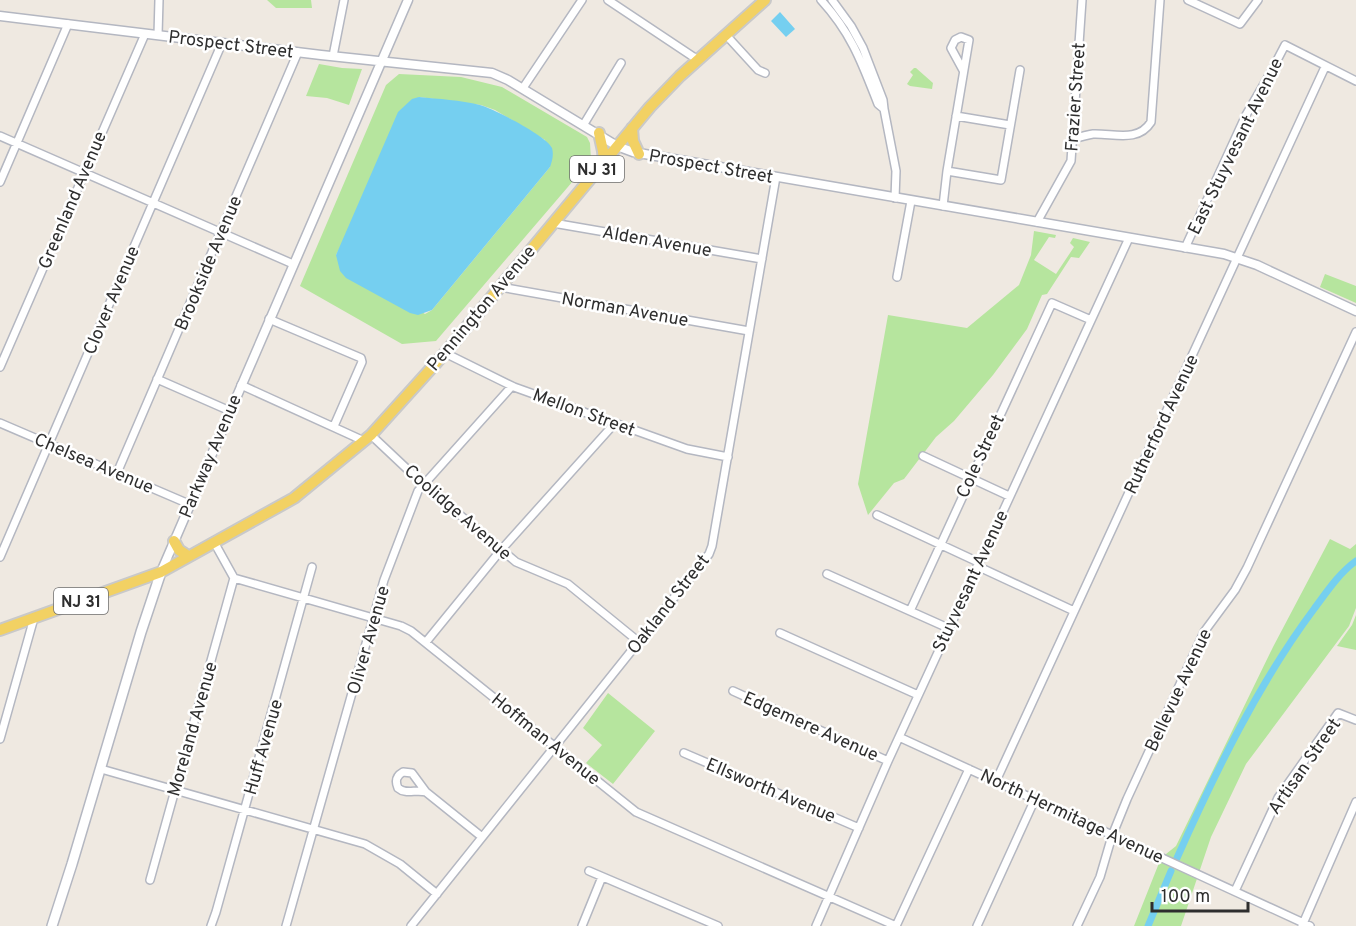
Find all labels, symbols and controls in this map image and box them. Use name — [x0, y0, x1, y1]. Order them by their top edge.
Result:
street label: Prospect Street — [167, 26, 295, 65]
street label: Frazier Street — [1061, 42, 1092, 152]
street label: East Stuyvesant Avenue — [1184, 55, 1289, 239]
street label: Greenland Avenue — [34, 128, 113, 273]
street label: Prospect Street — [647, 145, 775, 190]
road number: NJ 31 — [570, 156, 624, 182]
street label: Brookside Avenue — [171, 193, 248, 335]
street label: Alden Avenue — [600, 222, 713, 263]
street label: Pennington Avenue — [423, 241, 542, 377]
street label: Clover Avenue — [79, 243, 146, 358]
street label: Norman Avenue — [559, 288, 690, 333]
street label: Rutherford Avenue — [1120, 351, 1205, 498]
street label: Mellon Street — [529, 384, 638, 443]
street label: Parkway Avenue — [175, 391, 248, 522]
street label: Cole Street — [952, 411, 1011, 502]
street label: Chelsea Avenue — [30, 429, 157, 500]
street label: Coolidge Avenue — [399, 460, 515, 566]
street label: Stuyvesant Avenue — [928, 507, 1014, 656]
street label: Oakland Street — [623, 550, 715, 660]
street label: Oliver Avenue — [343, 583, 396, 697]
road number: NJ 31 — [54, 588, 108, 614]
street label: Bellevue Avenue — [1141, 625, 1218, 756]
street label: Moreland Avenue — [163, 659, 224, 800]
street label: Edgemere Avenue — [739, 687, 882, 767]
street label: Hoffman Avenue — [486, 689, 604, 791]
street label: Huff Avenue — [240, 697, 289, 798]
street label: Artisan Street — [1264, 714, 1347, 819]
street label: Ellsworth Avenue — [702, 754, 839, 829]
street label: North Hermitage Avenue — [976, 765, 1167, 870]
scale bar — [1152, 875, 1248, 913]
text: 100 m — [1161, 886, 1210, 909]

